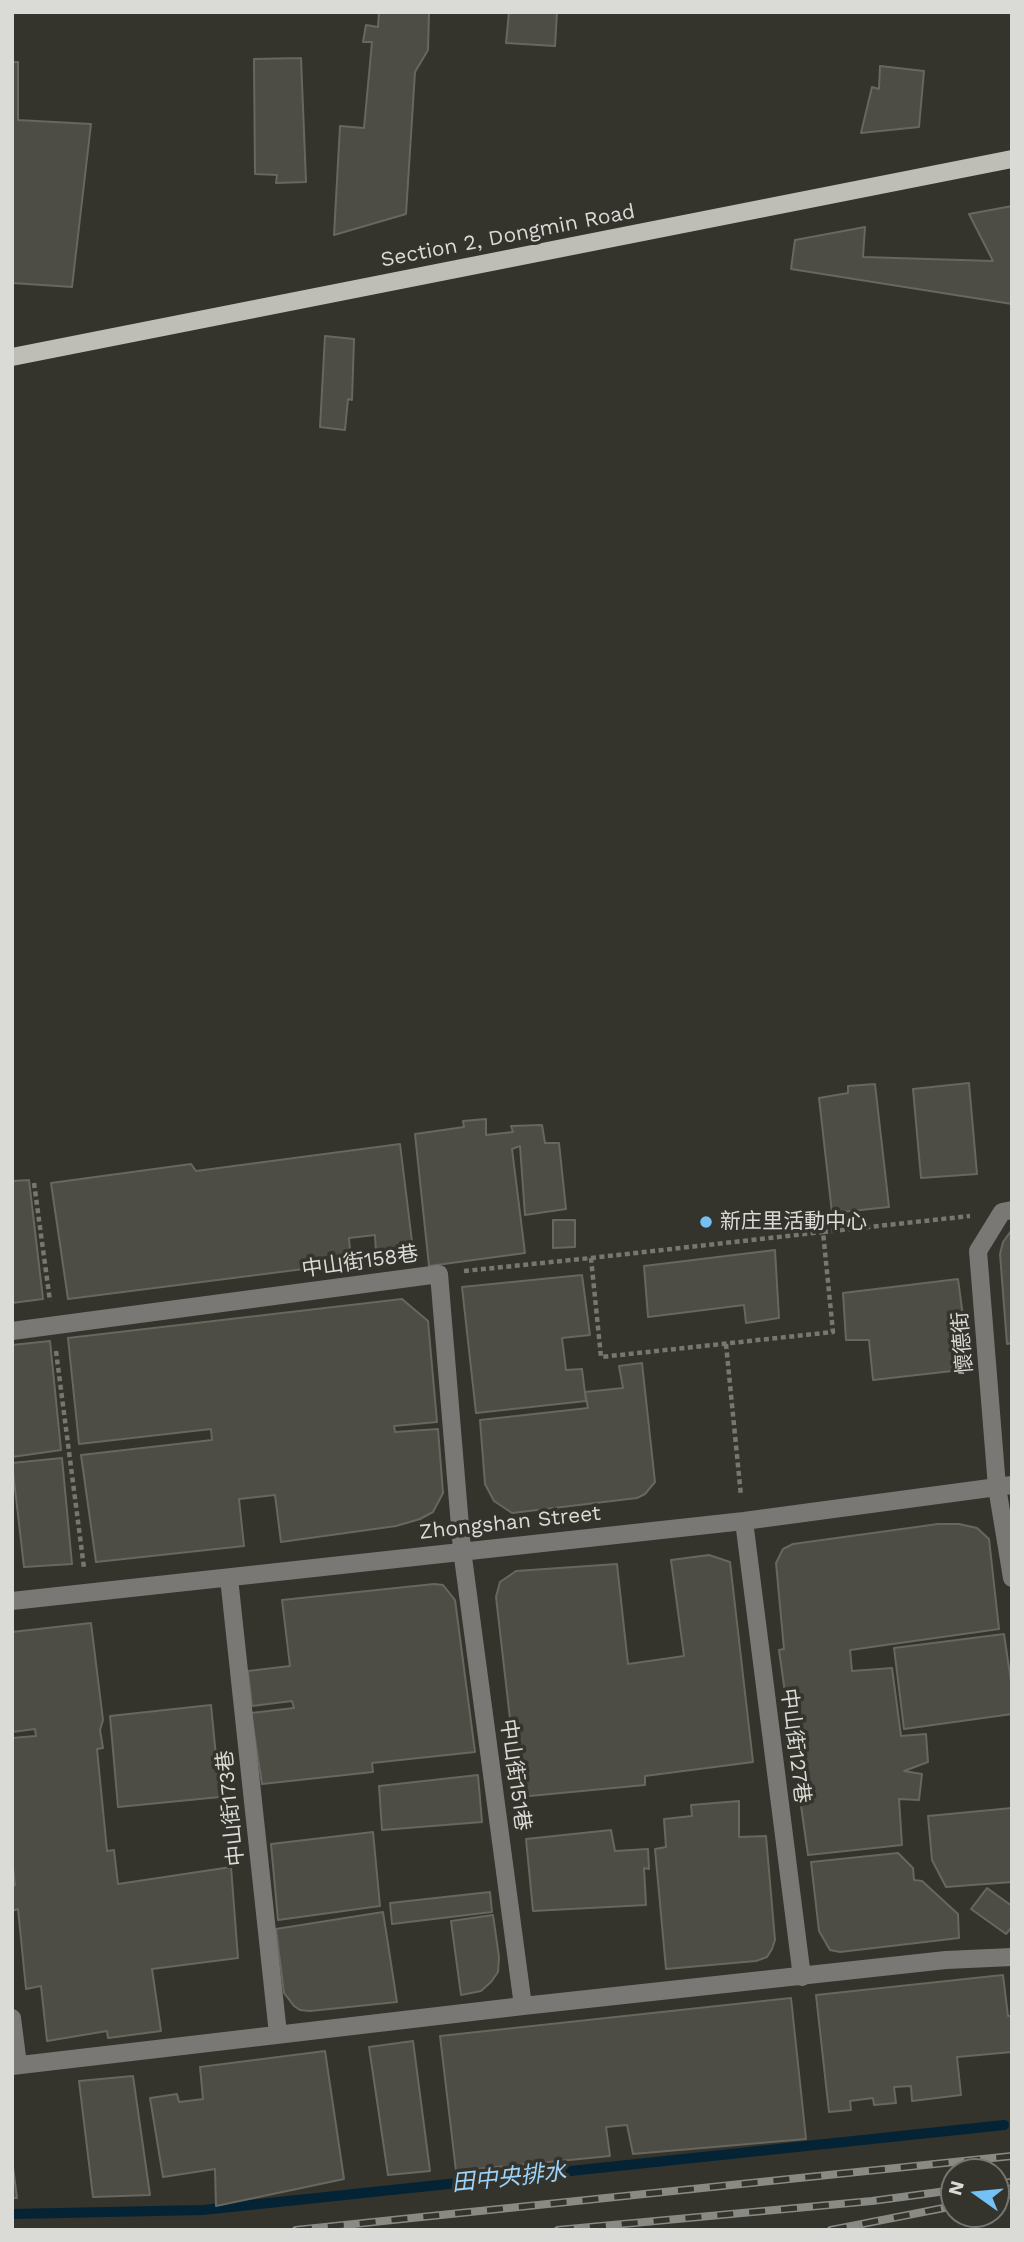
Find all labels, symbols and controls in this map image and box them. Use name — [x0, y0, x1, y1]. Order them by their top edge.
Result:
street label: Section 2, Dongmin Road — [379, 199, 637, 273]
place label: 新庄里活動中心 — [720, 1209, 867, 1235]
marker: 新庄里活動中心 — [698, 1214, 714, 1230]
street label: 中山街158巷 — [300, 1241, 420, 1283]
street label: 懷德街 — [948, 1311, 978, 1375]
street label: Zhongshan Street — [418, 1501, 602, 1545]
street label: 中山街127巷 — [775, 1687, 815, 1805]
street label: 中山街151巷 — [495, 1717, 535, 1833]
street label: 中山街173巷 — [212, 1749, 250, 1867]
water label: 田中央排水 — [450, 2158, 568, 2198]
north arrow — [940, 2158, 1010, 2228]
text: N — [943, 2178, 969, 2198]

